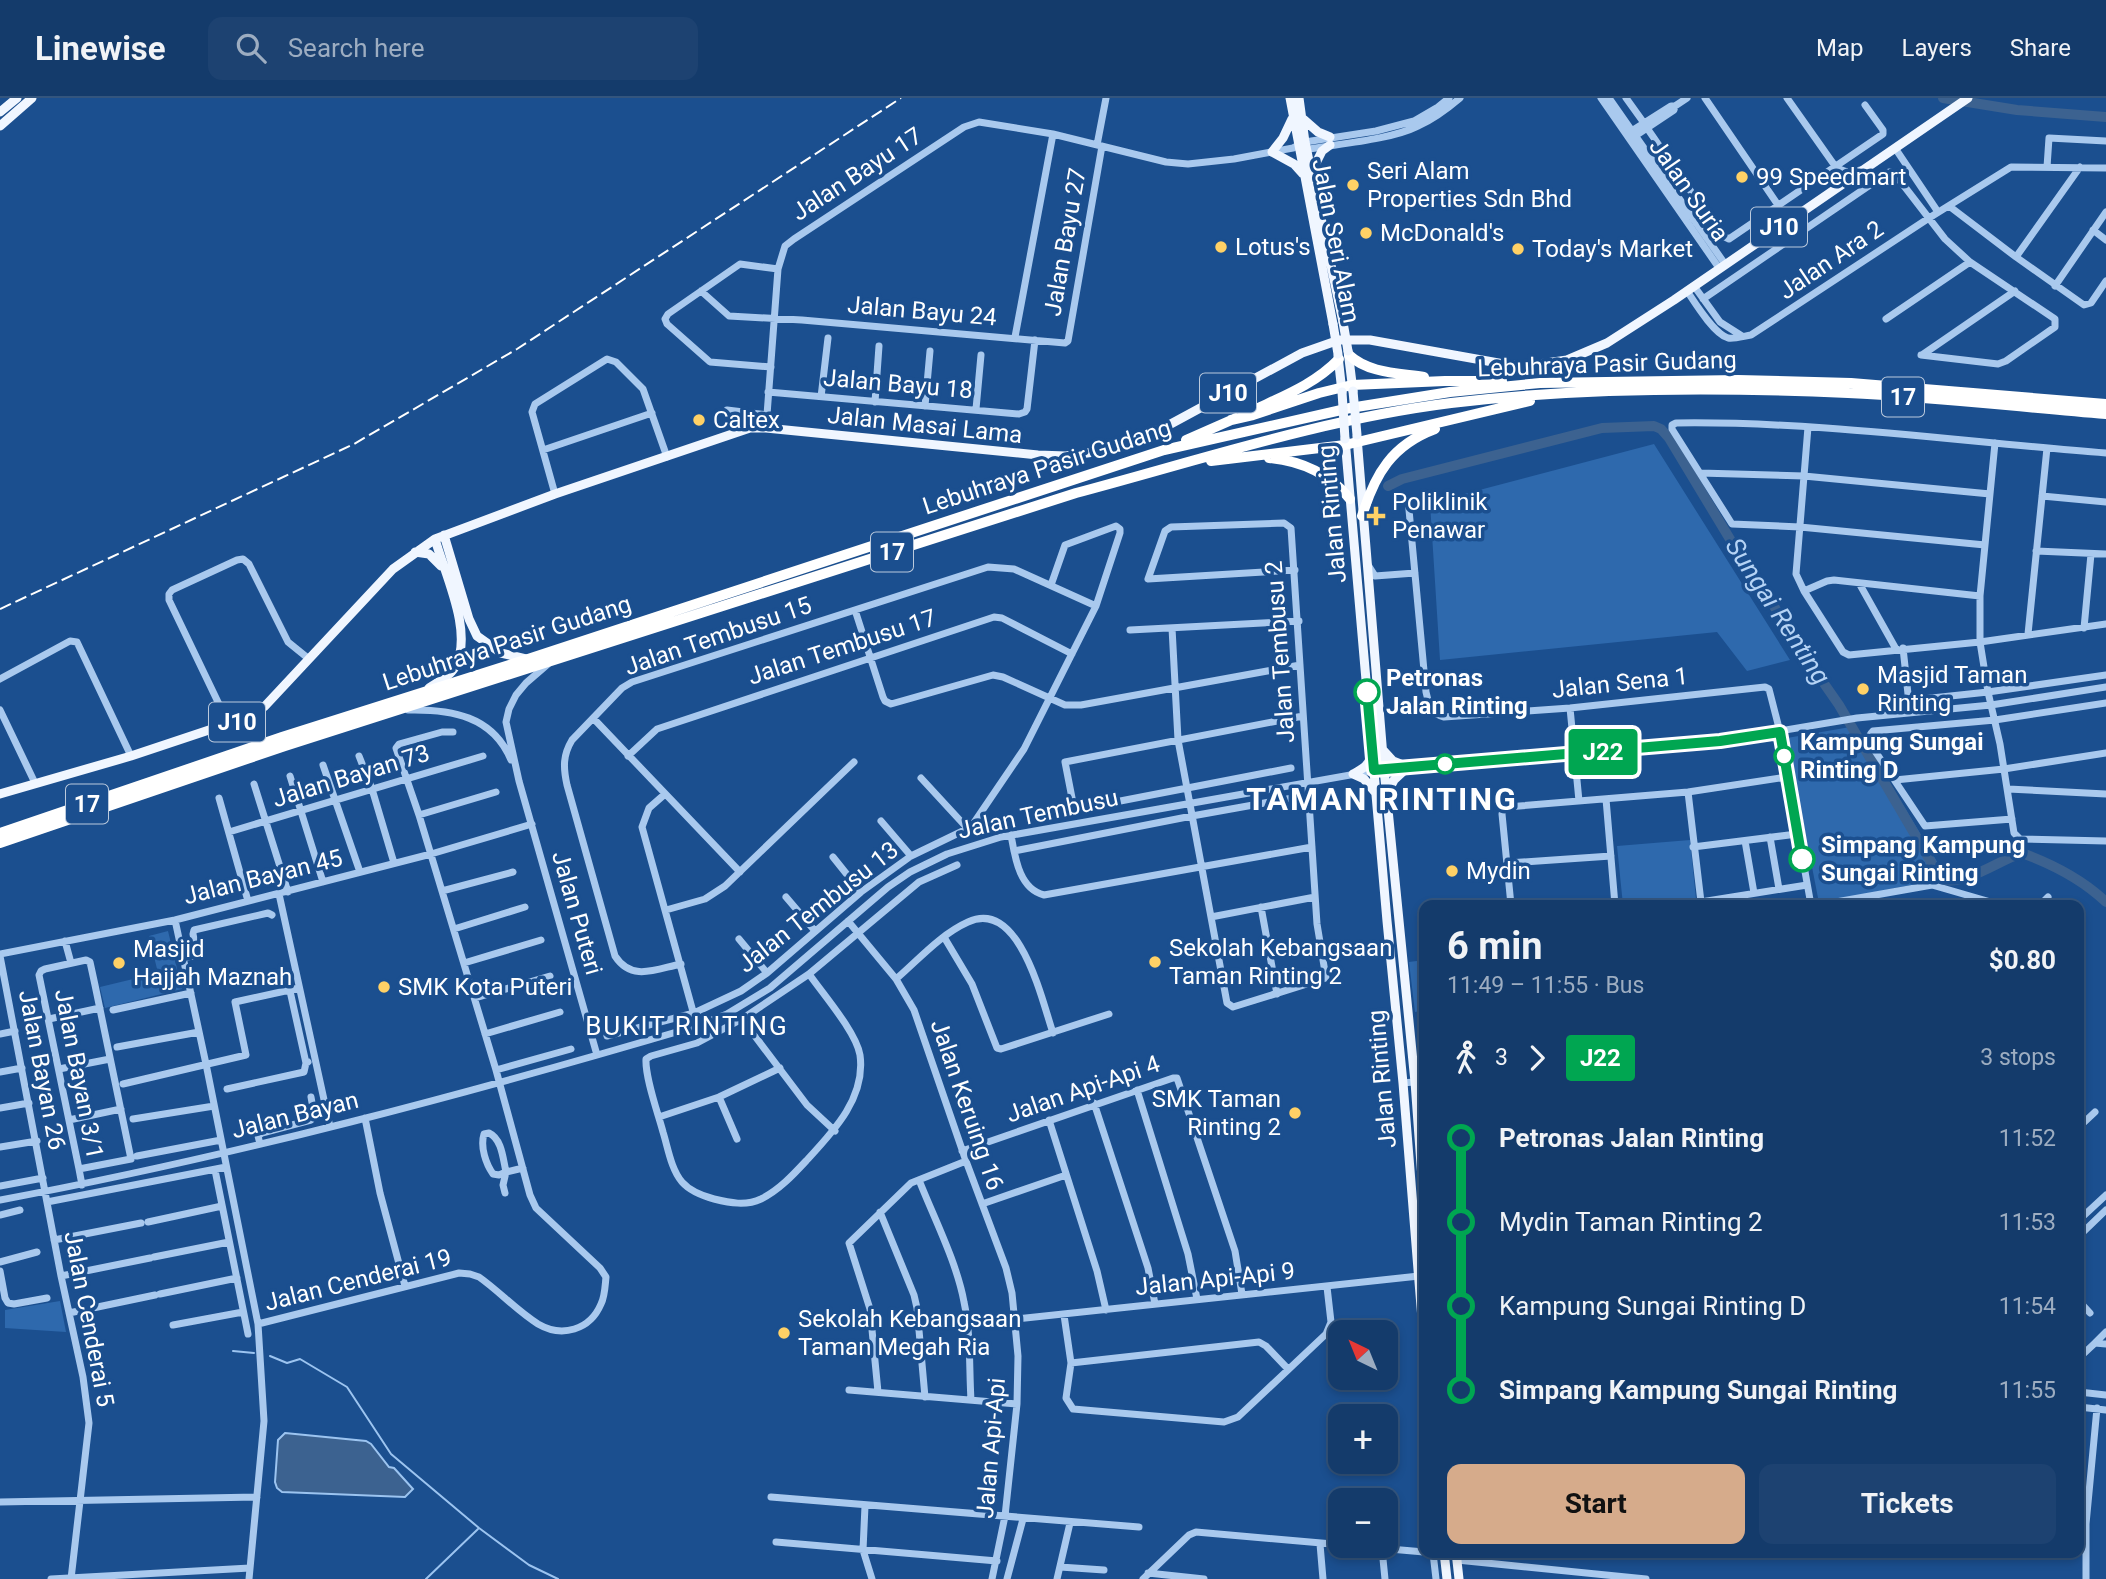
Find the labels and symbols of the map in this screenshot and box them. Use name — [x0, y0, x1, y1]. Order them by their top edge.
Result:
street label: Jalan Bayu 17 — [787, 121, 927, 227]
street label: Jalan Suria — [1643, 133, 1735, 247]
street label: Jalan Seri Alam — [1306, 156, 1366, 326]
place label: Seri Alam Properties Sdn Bhd — [1367, 157, 1572, 213]
place label: 99 Speedmart — [1756, 163, 1906, 191]
street label: Jalan Bayu 27 — [1038, 166, 1092, 318]
marker: 99 Speedmart — [1734, 169, 1750, 185]
marker: Seri Alam Properties Sdn Bhd — [1345, 177, 1361, 193]
road number: J10 — [1751, 208, 1807, 246]
street label: Jalan Ara 2 — [1773, 215, 1889, 305]
place label: McDonald's — [1380, 219, 1504, 247]
marker: McDonald's — [1358, 225, 1374, 241]
place label: Lotus's — [1235, 233, 1311, 261]
place label: Today's Market — [1532, 235, 1693, 263]
marker: Lotus's — [1213, 239, 1229, 255]
marker: Today's Market — [1510, 241, 1526, 257]
street label: Jalan Bayu 24 — [846, 291, 998, 331]
street label: Lebuhraya Pasir Gudang — [1477, 345, 1737, 383]
street label: Jalan Bayu 18 — [822, 364, 974, 404]
road number: J10 — [1200, 374, 1256, 412]
road number: 17 — [1882, 378, 1924, 416]
street label: Jalan Masai Lama — [826, 401, 1024, 449]
place label: Caltex — [713, 406, 780, 434]
marker: Caltex — [691, 412, 707, 428]
street label: Lebuhraya Pasir Gudang — [919, 414, 1175, 520]
street label: Jalan Rinting — [1312, 444, 1352, 584]
place label: Poliklinik Penawar — [1392, 488, 1488, 544]
marker: Poliklinik Penawar — [1366, 506, 1386, 526]
water label: Sungai Renting — [1720, 532, 1836, 690]
road number: 17 — [871, 533, 913, 572]
street label: Jalan Tembusu 2 — [1260, 560, 1300, 744]
street label: Lebuhraya Pasir Gudang — [379, 590, 635, 696]
street label: Jalan Tembusu 15 — [621, 591, 815, 681]
street label: Jalan Tembusu 17 — [744, 603, 940, 691]
place label: Masjid Taman Rinting — [1877, 661, 2027, 717]
street label: Jalan Sena 1 — [1550, 662, 1690, 704]
place label: Petronas Jalan Rinting — [1386, 664, 1528, 720]
marker: Petronas Jalan Rinting — [1354, 679, 1380, 705]
marker: Masjid Taman Rinting — [1855, 681, 1871, 697]
road number: J10 — [209, 702, 265, 742]
place label: Kampung Sungai Rinting D — [1800, 728, 1984, 784]
line badge: J22 — [1563, 729, 1643, 775]
street label: Jalan Bayan 73 — [269, 739, 433, 813]
marker: Kampung Sungai Rinting D — [1774, 746, 1794, 766]
unlabelled marker — [1435, 754, 1455, 774]
district label: TAMAN RINTING — [1246, 780, 1518, 818]
street label: Jalan Tembusu — [955, 783, 1121, 845]
road number: 17 — [66, 784, 108, 824]
place label: Simpang Kampung Sungai Rinting — [1821, 831, 2025, 887]
street label: Jalan Tembusu 13 — [732, 836, 904, 978]
street label: Jalan Bayan 45 — [181, 844, 345, 910]
marker: Simpang Kampung Sungai Rinting — [1789, 846, 1815, 872]
street label: Jalan Puteri — [546, 848, 608, 978]
place label: Mydin — [1466, 857, 1531, 885]
marker: Mydin — [1444, 863, 1460, 879]
place label: Sekolah Kebangsaan Taman Rinting 2 — [1169, 934, 1392, 990]
place label: Masjid Hajjah Maznah — [133, 935, 292, 991]
marker: Sekolah Kebangsaan Taman Rinting 2 — [1147, 954, 1163, 970]
marker: Masjid Hajjah Maznah — [111, 955, 127, 971]
place label: SMK Kota Puteri — [398, 973, 572, 1001]
marker: SMK Kota Puteri — [376, 979, 392, 995]
street label: Jalan Bayan 26 — [13, 987, 71, 1153]
street label: Jalan Bayan 3/1 — [49, 987, 109, 1161]
street label: Jalan Rinting — [1362, 1009, 1402, 1149]
district label: BUKIT RINTING — [585, 1011, 789, 1041]
street label: Jalan Keruing 16 — [925, 1016, 1009, 1194]
street label: Jalan Api-Api 4 — [1003, 1050, 1163, 1128]
place label: SMK Taman Rinting 2 — [1152, 1085, 1281, 1141]
street label: Jalan Bayan — [229, 1086, 361, 1144]
marker: SMK Taman Rinting 2 — [1287, 1105, 1303, 1121]
street label: Jalan Cenderai 5 — [58, 1229, 120, 1409]
street label: Jalan Cenderai 19 — [262, 1243, 454, 1317]
street label: Jalan Api-Api 9 — [1134, 1257, 1296, 1301]
place label: Sekolah Kebangsaan Taman Megah Ria — [798, 1305, 1021, 1361]
north arrow — [1328, 1320, 1398, 1390]
marker: Sekolah Kebangsaan Taman Megah Ria — [776, 1325, 792, 1341]
street label: Jalan Api-Api — [971, 1377, 1011, 1519]

